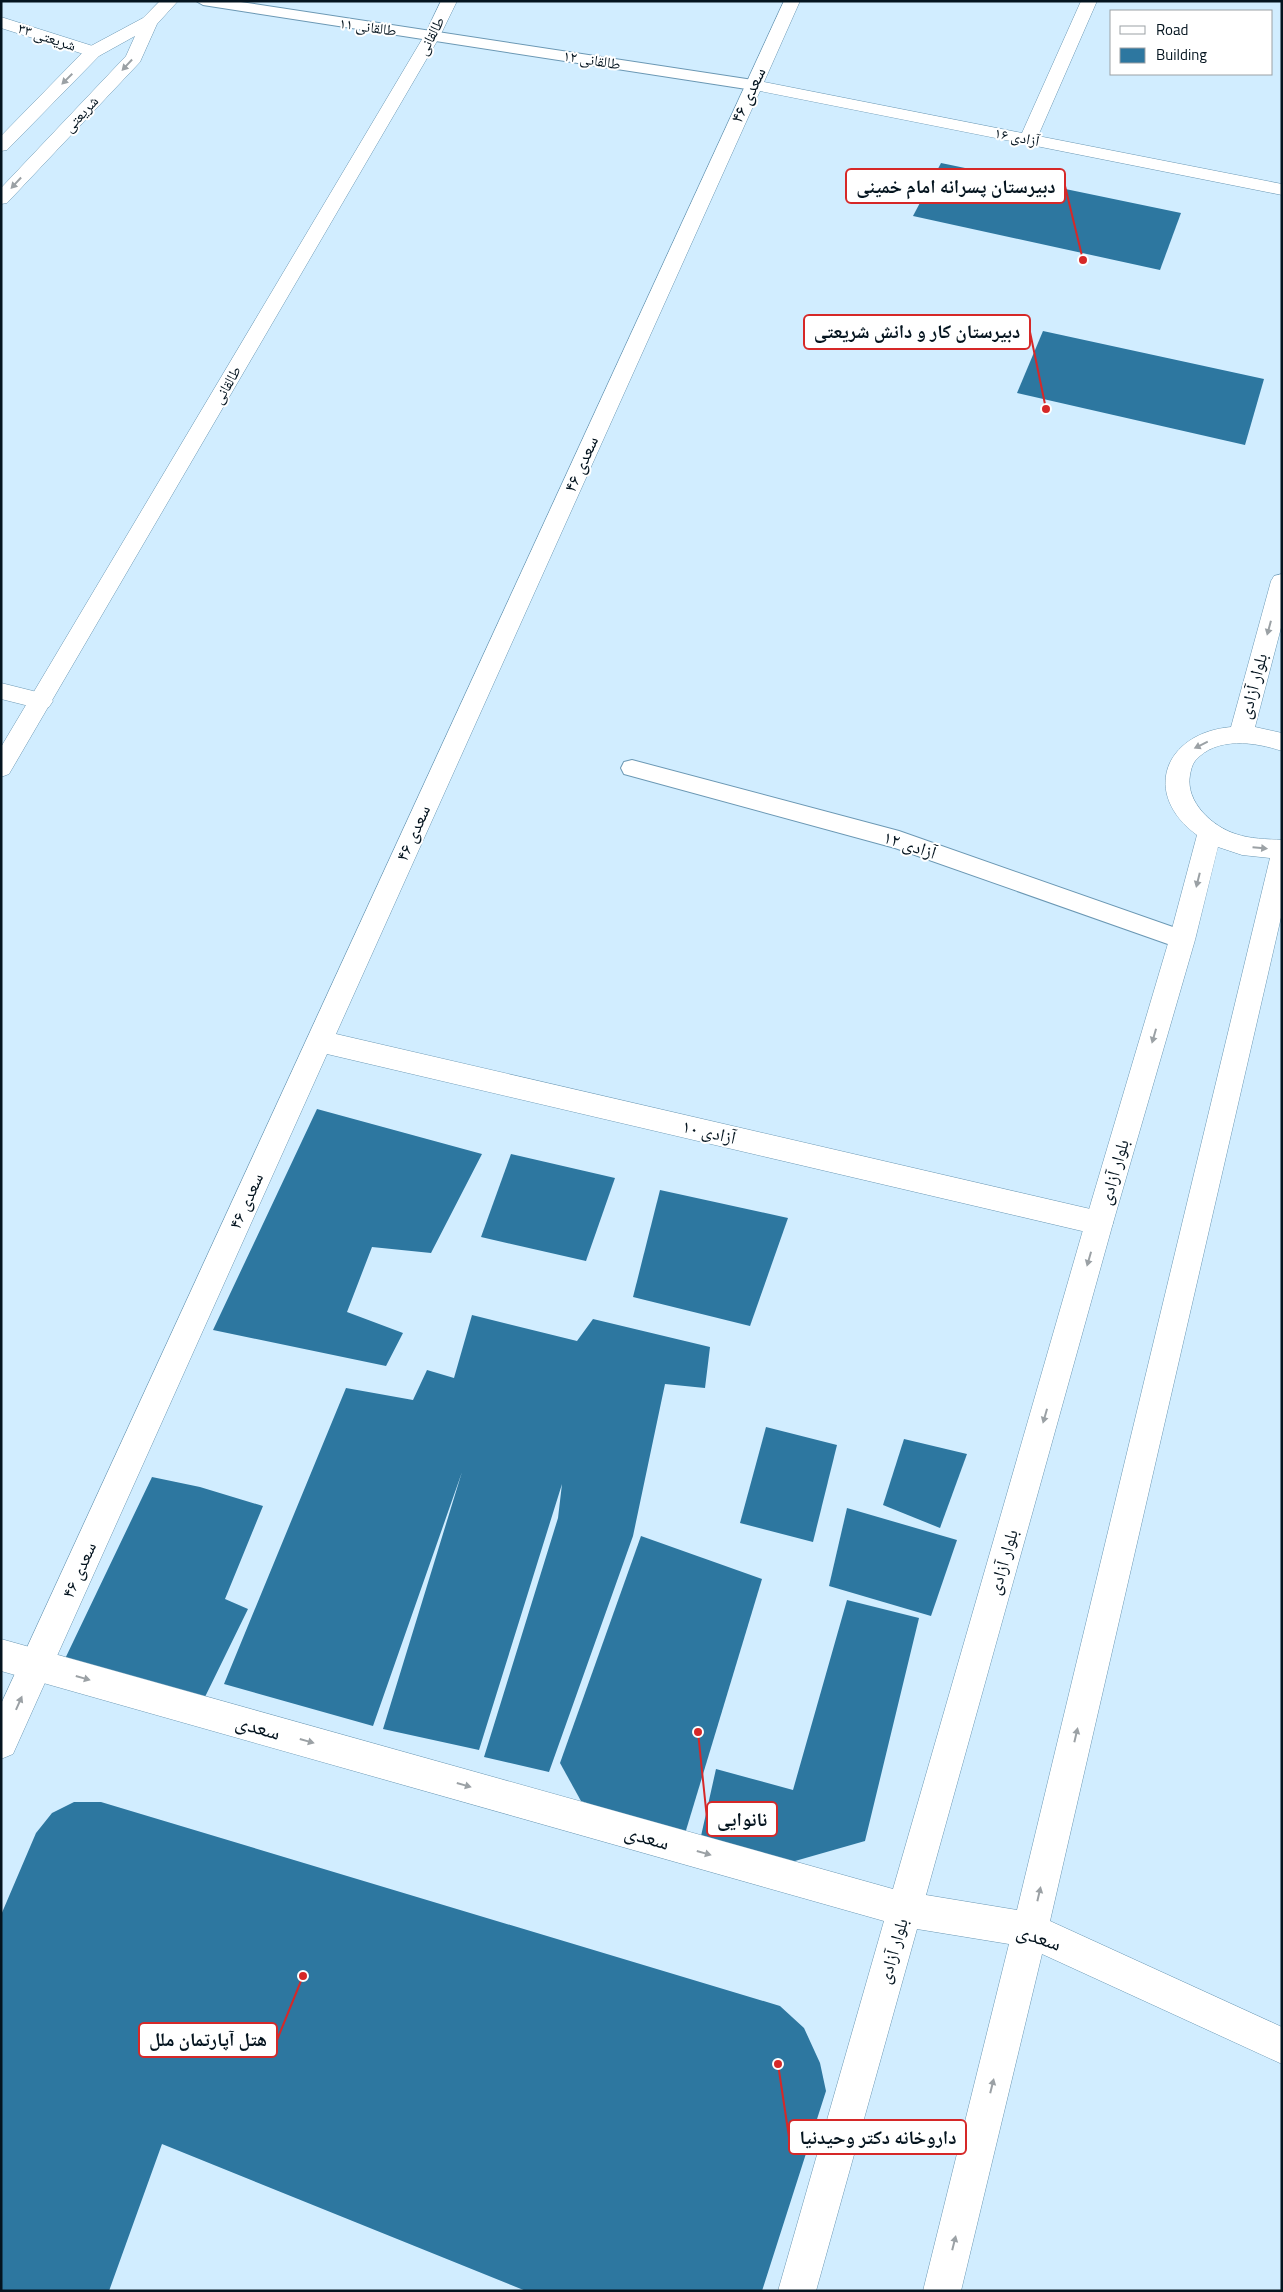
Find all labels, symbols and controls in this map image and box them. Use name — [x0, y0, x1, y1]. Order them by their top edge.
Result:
legend — [1110, 10, 1273, 75]
street label: طالقانی ۱۱ — [338, 11, 398, 42]
street label: طالقانی — [411, 12, 450, 59]
street label: شریعتی ۳۳ — [15, 16, 79, 57]
text: Road — [1156, 18, 1188, 41]
text: Building — [1156, 43, 1207, 66]
street label: طالقانی ۱۲ — [562, 44, 622, 75]
one-way arrow — [121, 59, 133, 71]
street label: سعدی ۴۶ — [723, 62, 772, 127]
one-way arrow — [61, 73, 73, 85]
street label: شریعتی — [58, 90, 104, 137]
street label: آزادی ۱۶ — [993, 121, 1043, 152]
callout: دبیرستان پسرانه امام خمینی — [846, 169, 1065, 203]
text: دبیرستان پسرانه امام خمینی — [856, 171, 1056, 200]
one-way arrow — [10, 177, 22, 189]
callout: دبیرستان کار و دانش شریعتی — [804, 315, 1030, 349]
text: دبیرستان کار و دانش شریعتی — [814, 316, 1020, 345]
street label: طالقانی — [206, 361, 247, 408]
street label: سعدی ۴۶ — [556, 431, 605, 496]
one-way arrow — [1265, 621, 1273, 636]
street label: بلوار آزادی — [1231, 650, 1274, 722]
one-way arrow — [1194, 741, 1208, 749]
street label: سعدی ۴۶ — [388, 800, 437, 865]
street label: آزادی ۱۲ — [880, 823, 941, 866]
one-way arrow — [1252, 845, 1268, 853]
one-way arrow — [1193, 872, 1201, 887]
one-way arrow — [1149, 1029, 1157, 1044]
street label: آزادی ۱۰ — [680, 1112, 739, 1151]
street label: بلوار آزادی — [1091, 1136, 1136, 1208]
street label: سعدی ۴۶ — [221, 1168, 270, 1233]
one-way arrow — [1085, 1252, 1093, 1267]
one-way arrow — [1040, 1408, 1048, 1423]
street label: بلوار آزادی — [980, 1526, 1025, 1598]
street label: سعدی ۴۶ — [54, 1537, 103, 1602]
one-way arrow — [76, 1674, 91, 1682]
one-way arrow — [15, 1696, 23, 1710]
street label: سعدی — [232, 1704, 285, 1748]
one-way arrow — [1072, 1728, 1080, 1743]
one-way arrow — [300, 1737, 315, 1745]
one-way arrow — [456, 1781, 471, 1789]
callout: نانوایی — [707, 1802, 777, 1836]
text: نانوایی — [717, 1804, 767, 1833]
street label: سعدی — [621, 1814, 674, 1858]
one-way arrow — [697, 1849, 712, 1857]
one-way arrow — [1035, 1886, 1043, 1901]
street label: سعدی — [1013, 1914, 1066, 1959]
street label: بلوار آزادی — [870, 1915, 915, 1987]
callout: هتل آپارتمان ملل — [139, 2023, 277, 2057]
text: هتل آپارتمان ملل — [149, 2024, 267, 2053]
one-way arrow — [988, 2078, 996, 2093]
callout: داروخانه دکتر وحیدنیا — [789, 2120, 966, 2154]
text: داروخانه دکتر وحیدنیا — [800, 2122, 956, 2151]
one-way arrow — [950, 2236, 958, 2251]

